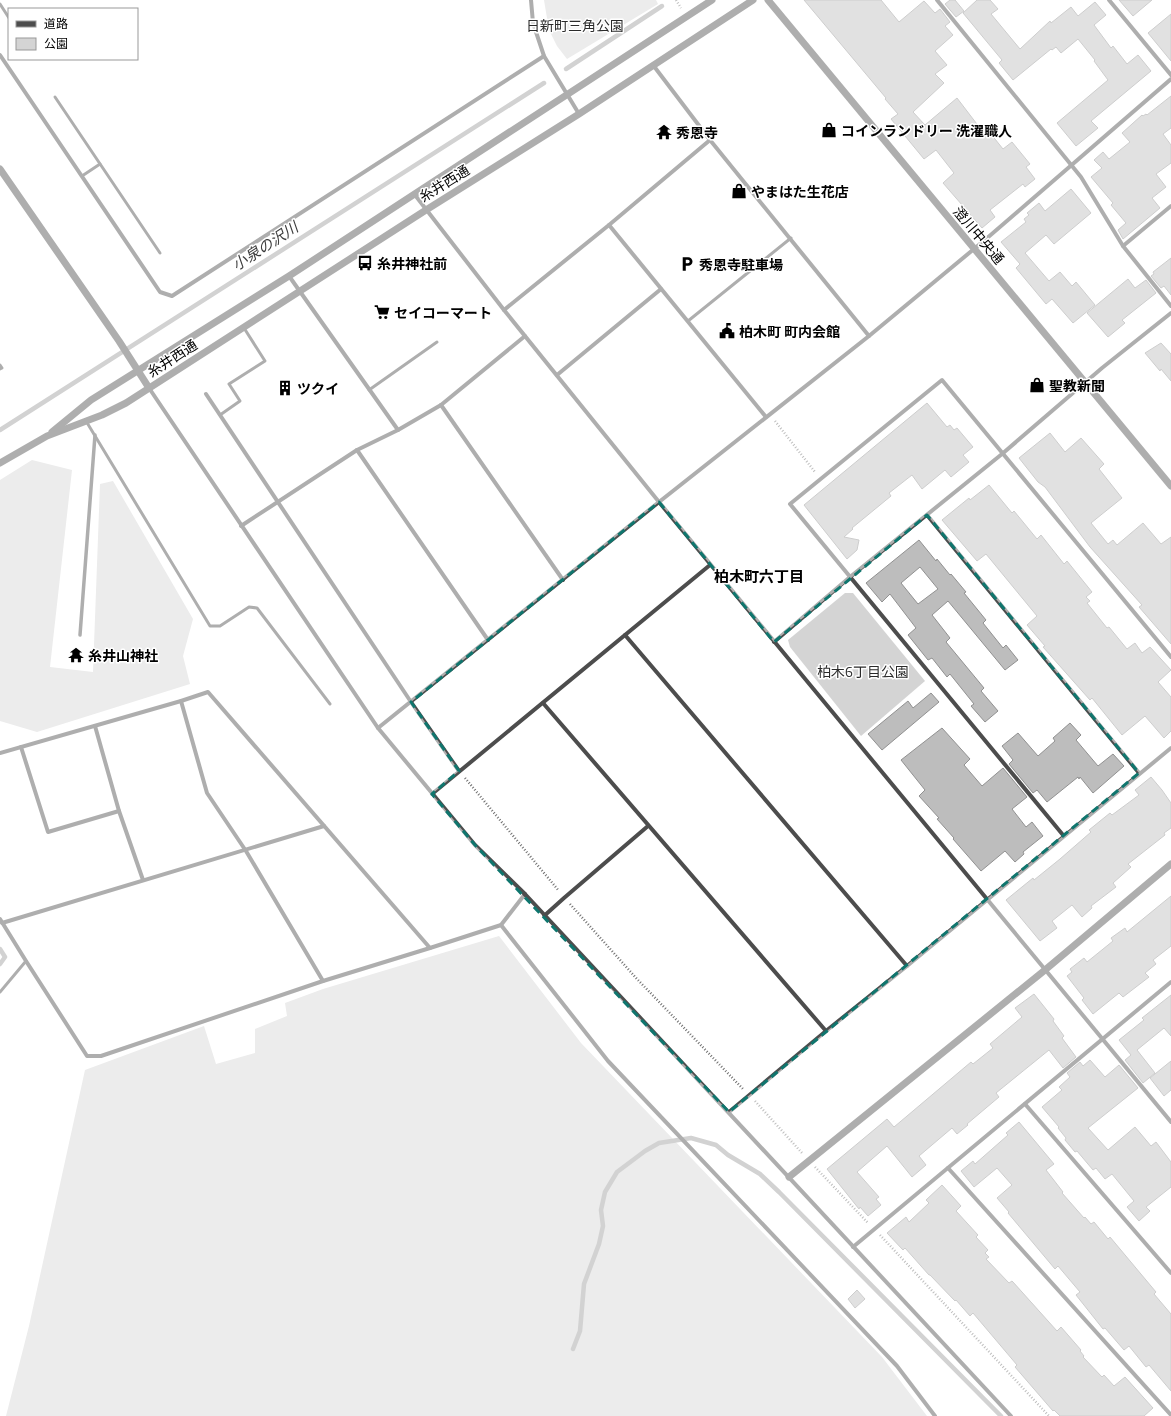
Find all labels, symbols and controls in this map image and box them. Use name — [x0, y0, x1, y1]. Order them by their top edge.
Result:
legend — [8, 8, 138, 60]
text: 道路 — [44, 14, 68, 33]
park label: 日新町三角公園 — [526, 15, 624, 36]
text: 公園 — [44, 34, 68, 53]
place label: コインランドリー 洗濯職人 — [841, 120, 1012, 141]
shop icon: コインランドリー 洗濯職人 — [820, 121, 838, 139]
place label: 秀恩寺 — [676, 122, 718, 143]
temple icon: 秀恩寺 — [655, 123, 673, 141]
street label: 糸井西通 — [415, 159, 473, 207]
place label: やまはた生花店 — [751, 181, 849, 202]
shop icon: やまはた生花店 — [730, 182, 748, 200]
street label: 澄川中央通 — [948, 201, 1010, 269]
water label: 小泉の沢川 — [227, 215, 304, 276]
place label: 糸井神社前 — [377, 253, 447, 274]
bus stop icon: 糸井神社前 — [356, 254, 374, 272]
place label: 秀恩寺駐車場 — [699, 254, 783, 275]
parking icon: 秀恩寺駐車場 — [678, 255, 696, 273]
place label: セイコーマート — [394, 302, 492, 323]
supermarket icon: セイコーマート — [373, 303, 391, 321]
place label: 柏木町 町内会館 — [739, 321, 840, 342]
public building icon: 柏木町 町内会館 — [718, 322, 736, 340]
street label: 糸井西通 — [143, 334, 201, 382]
place label: 聖教新聞 — [1049, 375, 1105, 396]
shop icon: 聖教新聞 — [1028, 376, 1046, 394]
place label: ツクイ — [297, 378, 339, 399]
building icon: ツクイ — [276, 379, 294, 397]
district label: 柏木町六丁目 — [714, 565, 804, 588]
place label: 糸井山神社 — [88, 645, 158, 666]
temple icon: 糸井山神社 — [67, 646, 85, 664]
park label: 柏木6丁目公園 — [817, 661, 909, 682]

